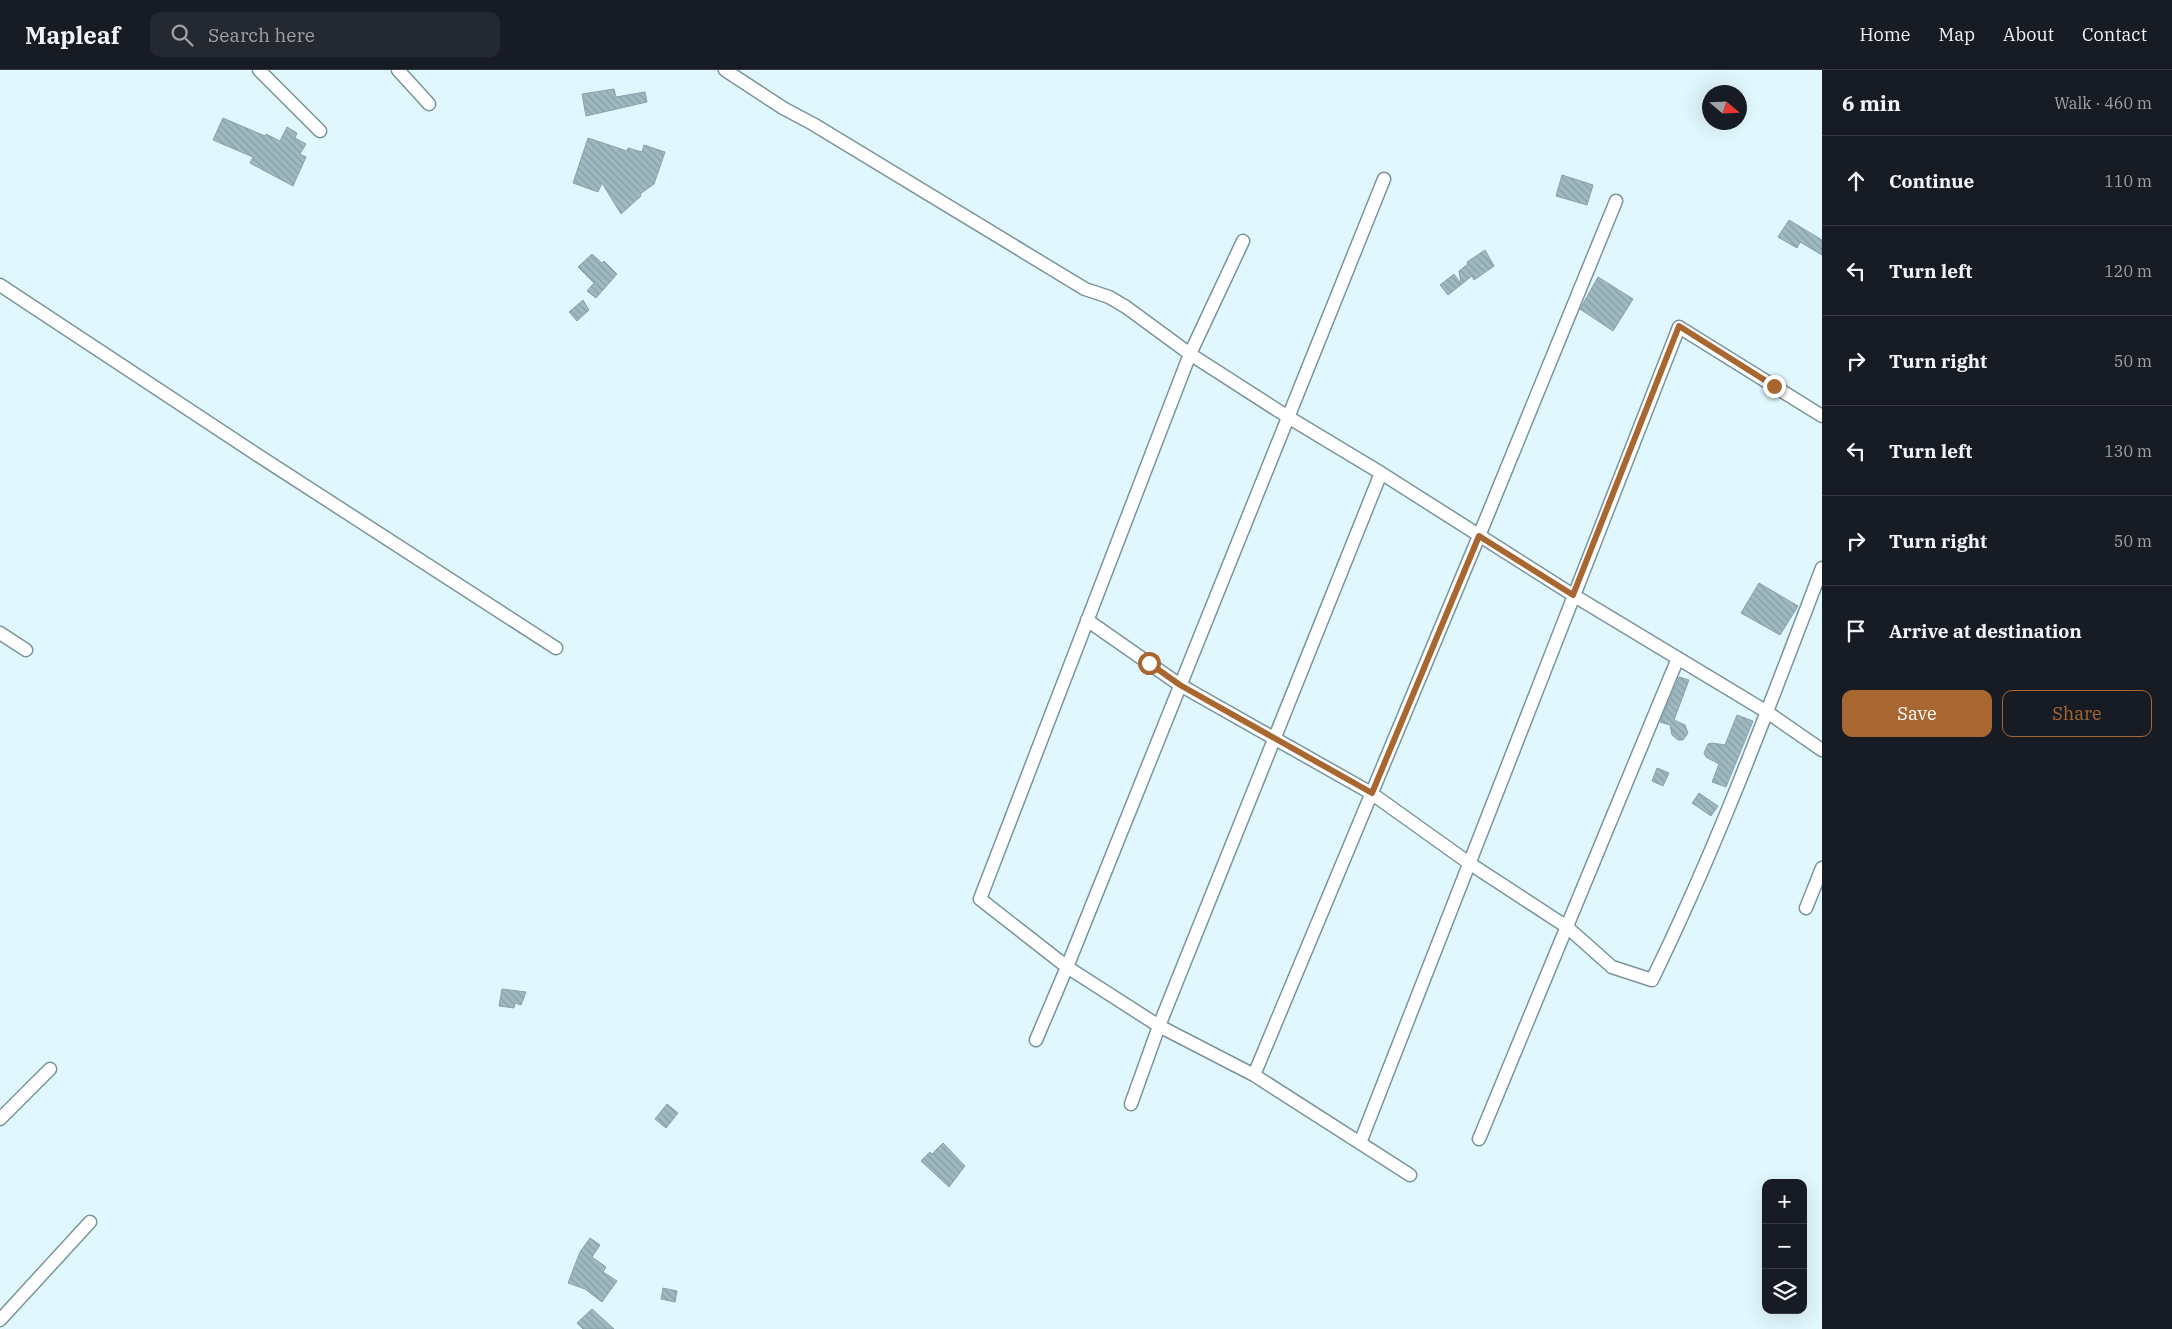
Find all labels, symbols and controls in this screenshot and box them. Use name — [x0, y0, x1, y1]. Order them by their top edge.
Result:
search box — [150, 12, 500, 57]
text: Mapleaf — [25, 19, 120, 51]
icon: search — [168, 21, 196, 49]
text: Search here — [208, 23, 315, 47]
text: Home — [1859, 23, 1911, 46]
text: Map — [1939, 23, 1975, 46]
text: About — [2003, 23, 2054, 46]
text: Contact — [2082, 23, 2147, 46]
north arrow — [1702, 85, 1747, 130]
text: 6 min — [1842, 89, 1901, 117]
text: Walk · 460 m — [2054, 93, 2152, 113]
icon: ahead — [1842, 167, 1870, 195]
text: Continue — [1889, 169, 1974, 193]
text: 110 m — [2104, 171, 2152, 191]
icon: left — [1842, 257, 1870, 285]
text: Turn left — [1889, 259, 1972, 283]
text: 120 m — [2104, 261, 2152, 281]
icon: right — [1842, 347, 1870, 375]
text: Turn right — [1889, 349, 1987, 373]
text: 50 m — [2114, 351, 2152, 371]
route end — [1763, 375, 1786, 398]
icon: left — [1842, 437, 1870, 465]
text: Turn left — [1889, 439, 1972, 463]
text: 130 m — [2104, 441, 2152, 461]
icon: right — [1842, 527, 1870, 555]
text: Turn right — [1889, 529, 1987, 553]
text: 50 m — [2114, 531, 2152, 551]
icon: arrive — [1842, 617, 1870, 645]
text: Arrive at destination — [1889, 619, 2082, 643]
route start — [1138, 652, 1161, 675]
button: Save — [1842, 690, 1992, 737]
button: Share — [2002, 690, 2152, 737]
map controls — [1762, 1179, 1807, 1314]
button: + — [1762, 1179, 1807, 1224]
button: − — [1762, 1224, 1807, 1269]
button: layers — [1762, 1269, 1807, 1314]

